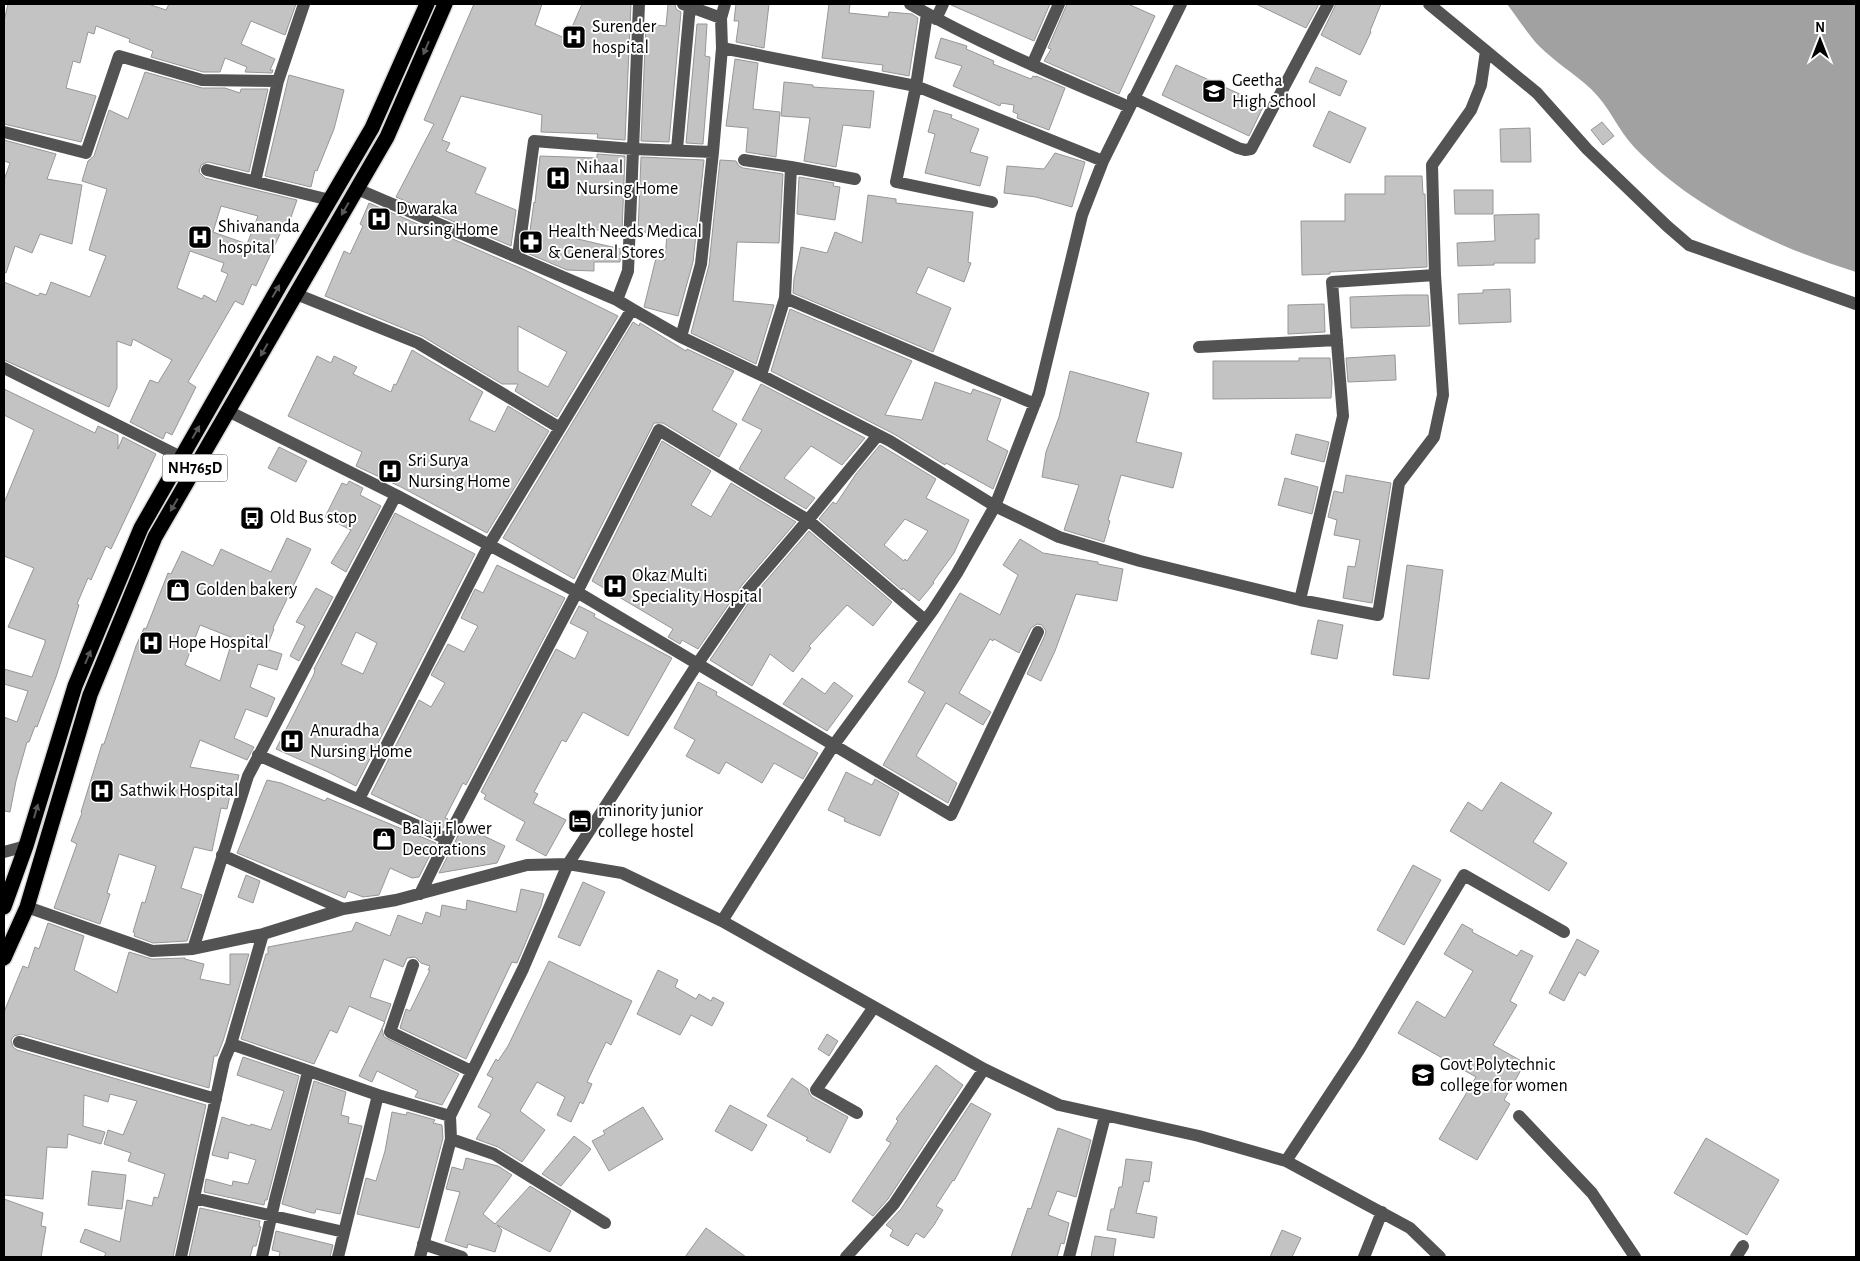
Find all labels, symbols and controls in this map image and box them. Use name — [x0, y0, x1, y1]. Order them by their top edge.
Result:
north arrow — [1795, 15, 1845, 65]
place label: Surender hospital — [592, 18, 656, 57]
text: N — [1815, 21, 1825, 35]
hospital icon: Surender hospital — [561, 24, 587, 50]
one-way arrow — [421, 41, 429, 55]
place label: Geetha High School — [1232, 72, 1316, 111]
school or university icon: Geetha High School — [1201, 78, 1227, 104]
place label: Nihaal Nursing Home — [576, 159, 678, 198]
hospital icon: Nihaal Nursing Home — [545, 165, 571, 191]
place label: Dwaraka Nursing Home — [396, 200, 498, 239]
one-way arrow — [341, 202, 350, 216]
hospital icon: Dwaraka Nursing Home — [366, 206, 392, 232]
place label: Shivananda hospital — [218, 218, 300, 257]
place label: Health Needs Medical & General Stores — [548, 223, 702, 262]
hospital icon: Shivananda hospital — [187, 224, 213, 250]
pharmacy icon: Health Needs Medical & General Stores — [518, 229, 544, 255]
one-way arrow — [272, 284, 281, 297]
one-way arrow — [259, 343, 268, 356]
one-way arrow — [191, 425, 200, 439]
place label: Sri Surya Nursing Home — [408, 452, 510, 491]
road number: NH765D — [162, 454, 228, 482]
hospital icon: Sri Surya Nursing Home — [377, 458, 403, 484]
one-way arrow — [169, 499, 178, 512]
bus stop icon: Old Bus stop — [239, 505, 265, 531]
place label: Old Bus stop — [270, 509, 357, 527]
place label: Okaz Multi Speciality Hospital — [632, 567, 762, 606]
hospital icon: Okaz Multi Speciality Hospital — [602, 573, 628, 599]
shop icon: Golden bakery — [165, 577, 191, 603]
place label: Golden bakery — [196, 581, 297, 599]
hospital icon: Hope Hospital — [138, 630, 164, 656]
place label: Hope Hospital — [168, 634, 269, 652]
one-way arrow — [84, 650, 92, 664]
place label: Anuradha Nursing Home — [310, 722, 412, 761]
hospital icon: Anuradha Nursing Home — [279, 728, 305, 754]
hospital icon: Sathwik Hospital — [89, 778, 115, 804]
place label: Sathwik Hospital — [120, 782, 238, 800]
place label: minority junior college hostel — [598, 802, 703, 841]
one-way arrow — [33, 803, 41, 818]
hotel icon: minority junior college hostel — [567, 808, 593, 834]
place label: Balaji Flower Decorations — [402, 820, 492, 859]
shop icon: Balaji Flower Decorations — [371, 826, 397, 852]
place label: Govt Polytechnic college for women — [1440, 1056, 1568, 1095]
school or university icon: Govt Polytechnic college for women — [1410, 1062, 1436, 1088]

